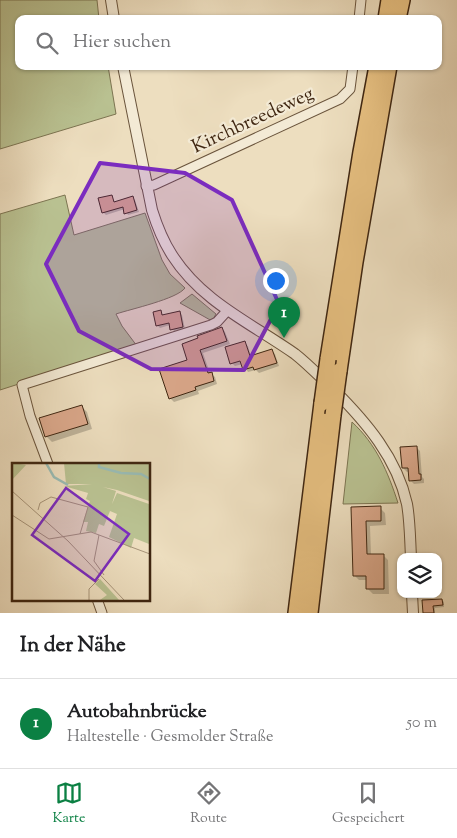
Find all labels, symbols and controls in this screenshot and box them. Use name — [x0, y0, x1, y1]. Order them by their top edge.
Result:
search box — [15, 15, 442, 70]
icon: search — [33, 29, 61, 57]
text: Hier suchen — [73, 29, 171, 56]
street label: Kirchbreedeweg — [188, 81, 318, 161]
your location — [263, 268, 289, 294]
pin: 1 — [268, 297, 300, 338]
inset map — [12, 463, 150, 600]
map controls — [397, 553, 442, 598]
button: layers — [397, 553, 442, 598]
text: In der Nähe — [20, 631, 126, 661]
text: Autobahnbrücke — [67, 699, 207, 726]
text: 1 — [33, 712, 39, 735]
text: 50 m — [406, 712, 437, 735]
text: Haltestelle · Gesmolder Straße — [67, 726, 273, 749]
tab: Karte — [52, 779, 85, 829]
tab: Route — [190, 779, 227, 829]
tab: Gespeichert — [332, 779, 405, 829]

